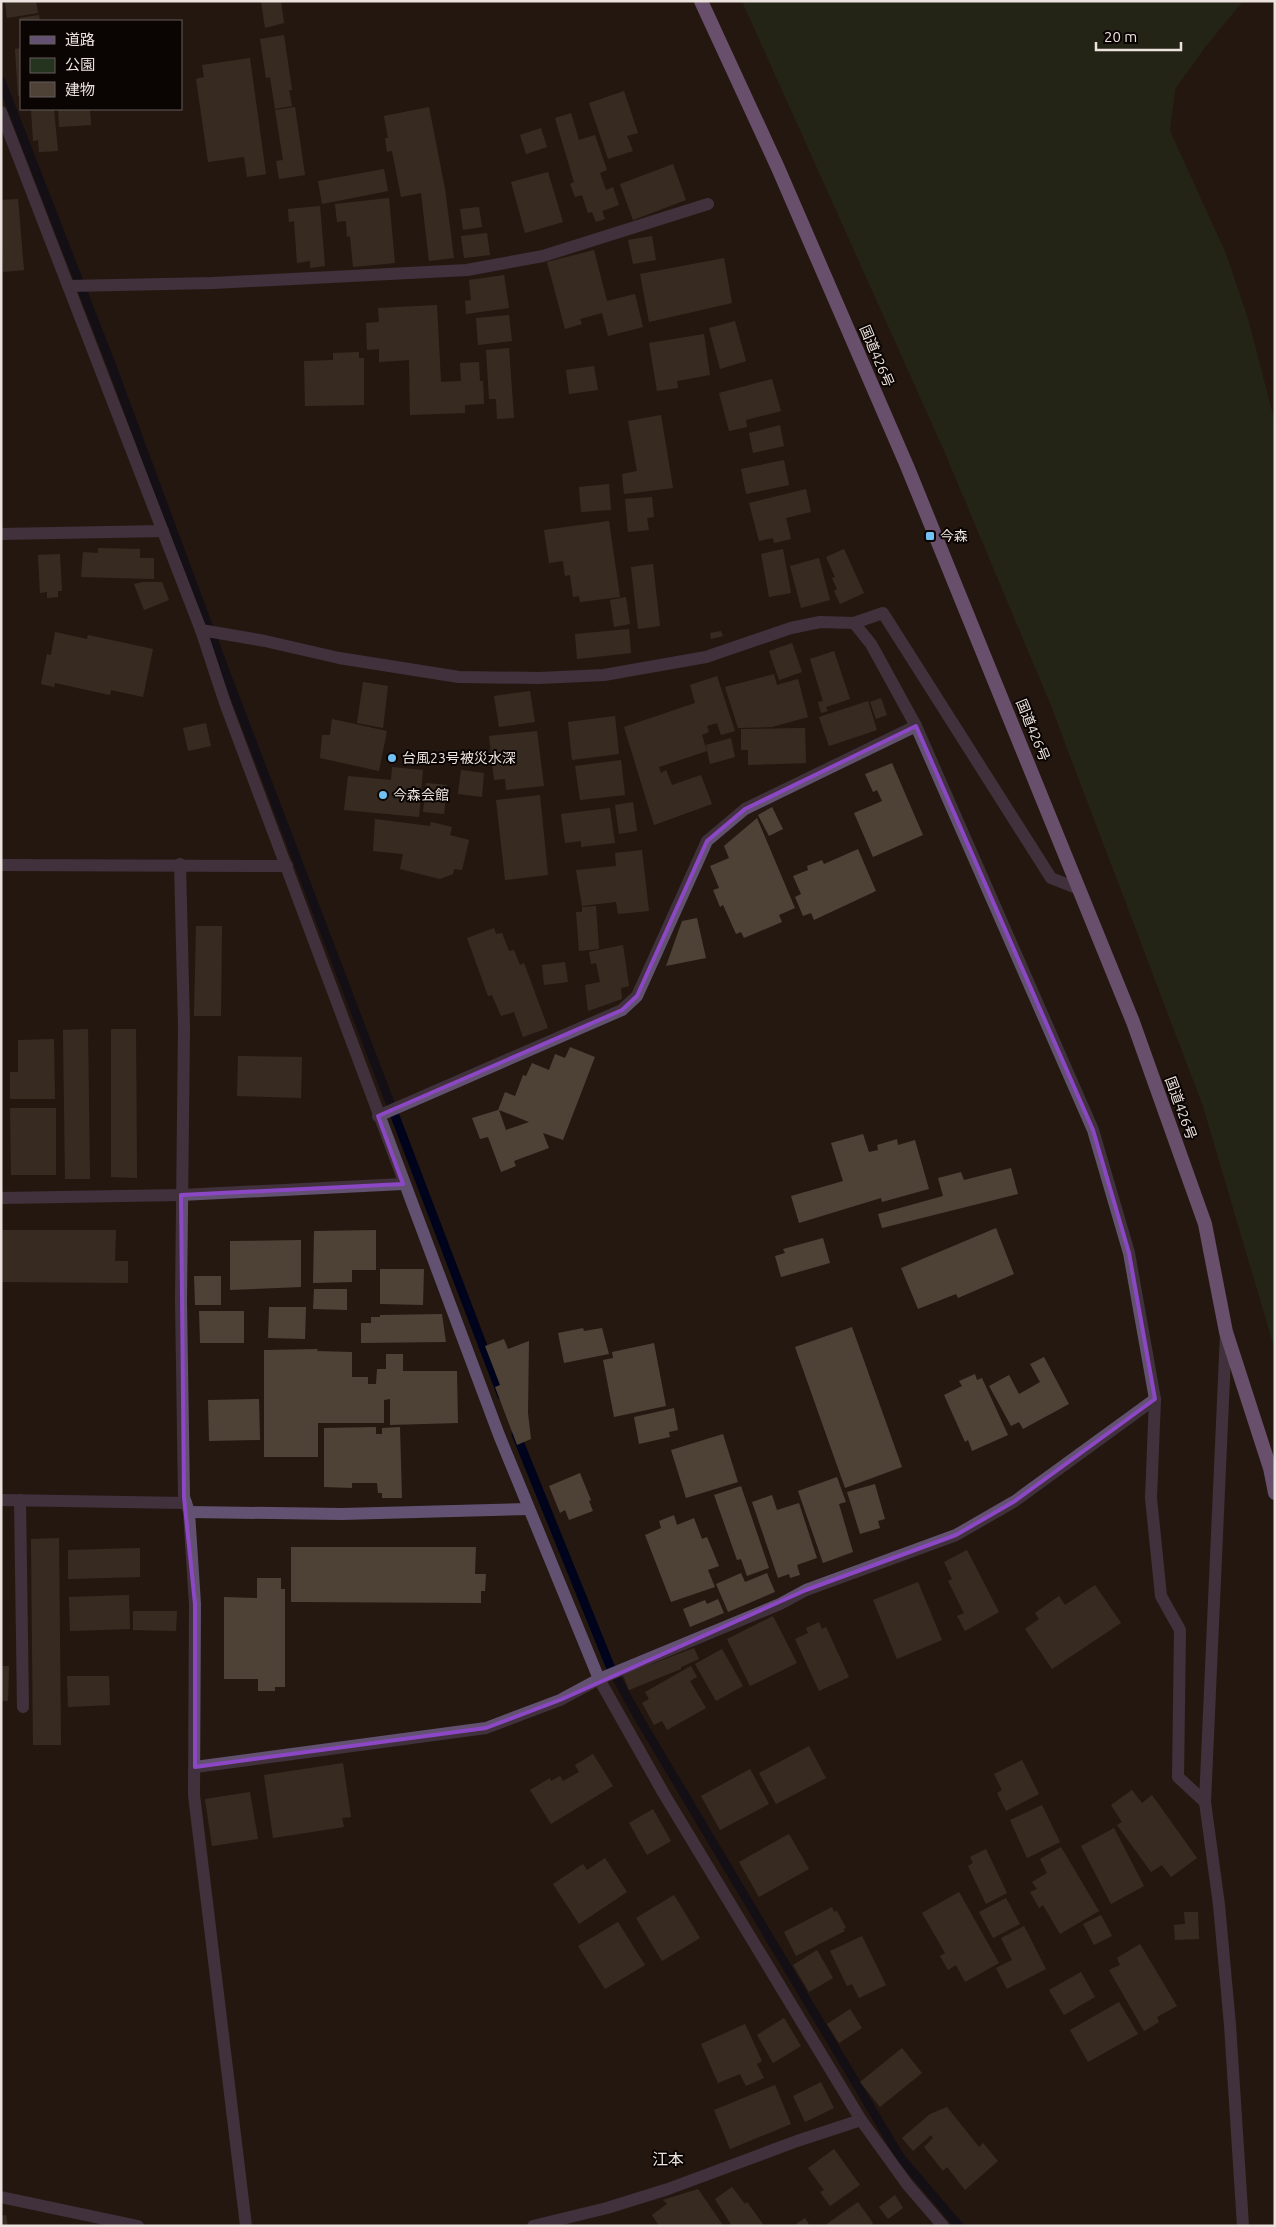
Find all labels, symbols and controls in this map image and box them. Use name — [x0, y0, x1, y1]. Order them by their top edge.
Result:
legend — [20, 20, 182, 110]
scale bar — [1096, 20, 1181, 52]
text: 20 m — [1104, 28, 1137, 45]
text: 道路 — [65, 31, 95, 48]
text: 公園 — [65, 56, 95, 73]
text: 建物 — [65, 81, 95, 98]
street label: 国道426号 — [857, 323, 897, 389]
place label: 今森 — [940, 528, 968, 544]
marker: 今森 — [924, 530, 936, 542]
street label: 国道426号 — [1013, 697, 1053, 763]
place label: 台風23号被災水深 — [402, 750, 516, 766]
marker: 台風23号被災水深 — [386, 752, 398, 764]
place label: 今森会館 — [393, 787, 449, 803]
marker: 今森会館 — [377, 789, 389, 801]
street label: 国道426号 — [1162, 1074, 1200, 1142]
district label: 江本 — [652, 2150, 684, 2168]

